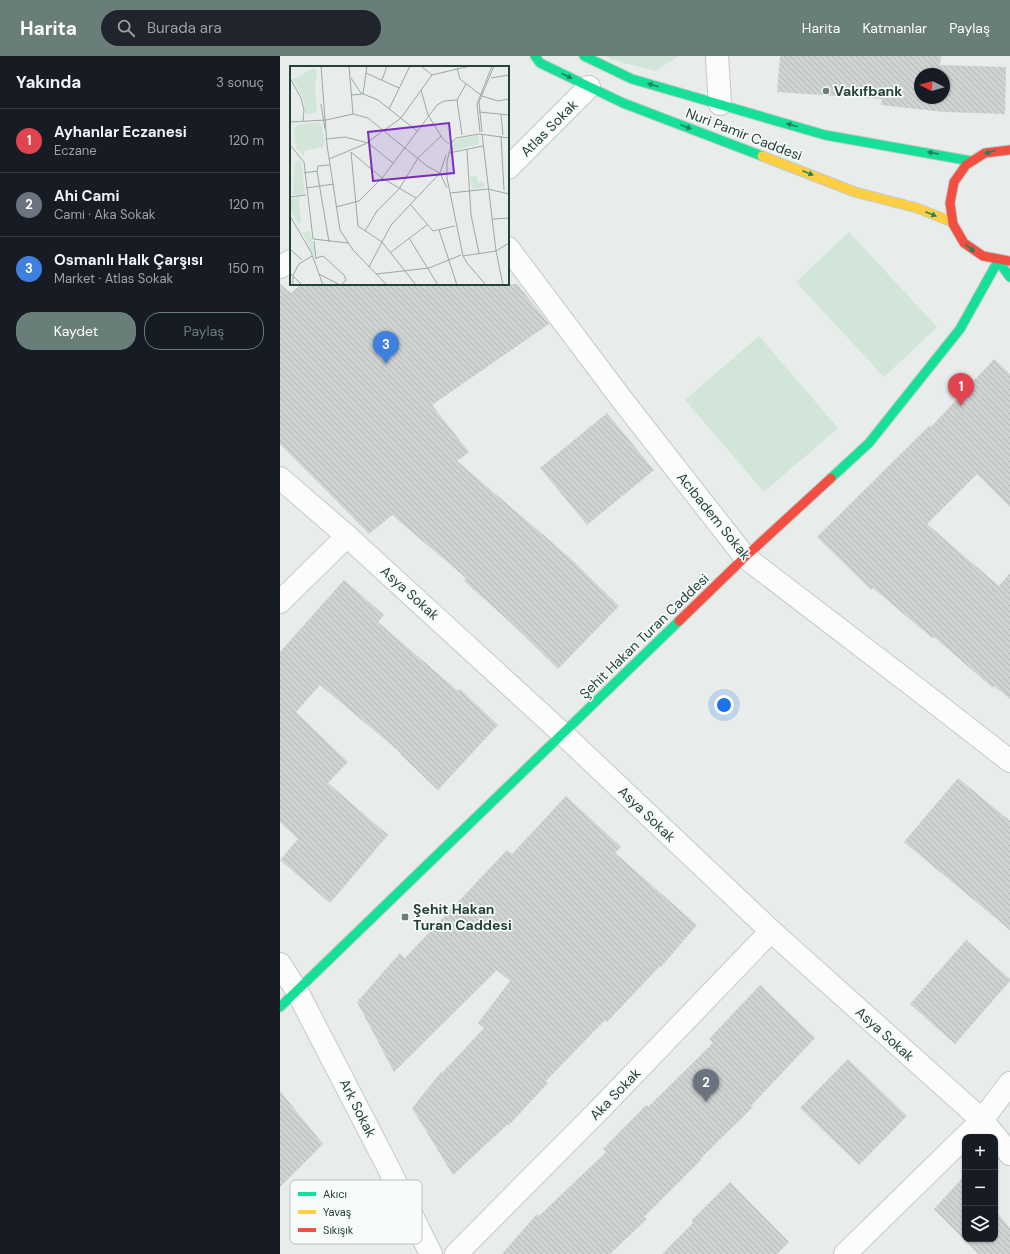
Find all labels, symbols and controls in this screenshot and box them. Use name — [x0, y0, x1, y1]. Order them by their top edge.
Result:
search box — [101, 10, 381, 46]
text: Harita — [20, 16, 77, 41]
icon: search — [115, 17, 137, 39]
text: Burada ara — [147, 18, 222, 38]
text: Harita — [802, 19, 840, 37]
text: Katmanlar — [862, 19, 927, 37]
text: Paylaş — [949, 19, 990, 37]
inset map — [290, 66, 509, 285]
north arrow — [914, 68, 950, 104]
text: Yakında — [16, 71, 81, 93]
one-way arrow — [561, 73, 573, 79]
text: 3 sonuç — [216, 74, 264, 91]
one-way arrow — [647, 82, 659, 88]
place label: Vakıfbank — [834, 82, 902, 100]
marker: Vakıfbank — [821, 86, 831, 96]
street label: Atlas Sokak — [517, 96, 581, 160]
street label: Nuri Pamir Caddesi — [683, 104, 805, 164]
text: Ayhanlar Eczanesi — [54, 122, 187, 142]
one-way arrow — [785, 122, 797, 128]
one-way arrow — [681, 125, 693, 131]
text: 1 — [27, 132, 31, 149]
text: 120 m — [229, 132, 264, 149]
text: Eczane — [54, 142, 97, 159]
one-way arrow — [984, 149, 996, 155]
one-way arrow — [927, 150, 939, 156]
one-way arrow — [803, 171, 815, 177]
text: Ahi Cami — [54, 186, 119, 206]
text: 2 — [25, 196, 33, 213]
text: 120 m — [229, 196, 264, 213]
text: Cami · Aka Sokak — [54, 206, 155, 223]
one-way arrow — [926, 211, 937, 217]
one-way arrow — [964, 243, 975, 252]
text: Osmanlı Halk Çarşısı — [54, 250, 203, 270]
text: 3 — [25, 260, 33, 277]
text: 150 m — [228, 260, 264, 277]
text: Market · Atlas Sokak — [54, 270, 173, 287]
button: Kaydet — [16, 312, 136, 350]
button: Paylaş — [144, 312, 264, 350]
pin: 3 — [373, 331, 399, 364]
pin: 1 — [948, 373, 974, 406]
street label: Acıbadem Sokak — [673, 469, 755, 563]
street label: Asya Sokak — [377, 562, 443, 624]
street label: Şehit Hakan Turan Caddesi — [576, 569, 712, 703]
your location — [714, 695, 734, 715]
street label: Asya Sokak — [615, 782, 679, 846]
place label: Şehit Hakan Turan Caddesi — [413, 900, 512, 934]
marker: Şehit Hakan Turan Caddesi — [400, 912, 410, 922]
street label: Asya Sokak — [852, 1003, 918, 1065]
street label: Aka Sokak — [586, 1064, 644, 1124]
pin: 2 — [693, 1069, 719, 1102]
street label: Ark Sokak — [336, 1076, 380, 1140]
map controls — [962, 1134, 998, 1242]
button: + — [962, 1134, 998, 1170]
button: − — [962, 1170, 998, 1206]
legend — [290, 1180, 422, 1244]
text: Akıcı — [323, 1187, 347, 1201]
text: Yavaş — [323, 1205, 351, 1219]
button: layers — [962, 1206, 998, 1242]
text: Sıkışık — [323, 1223, 354, 1237]

